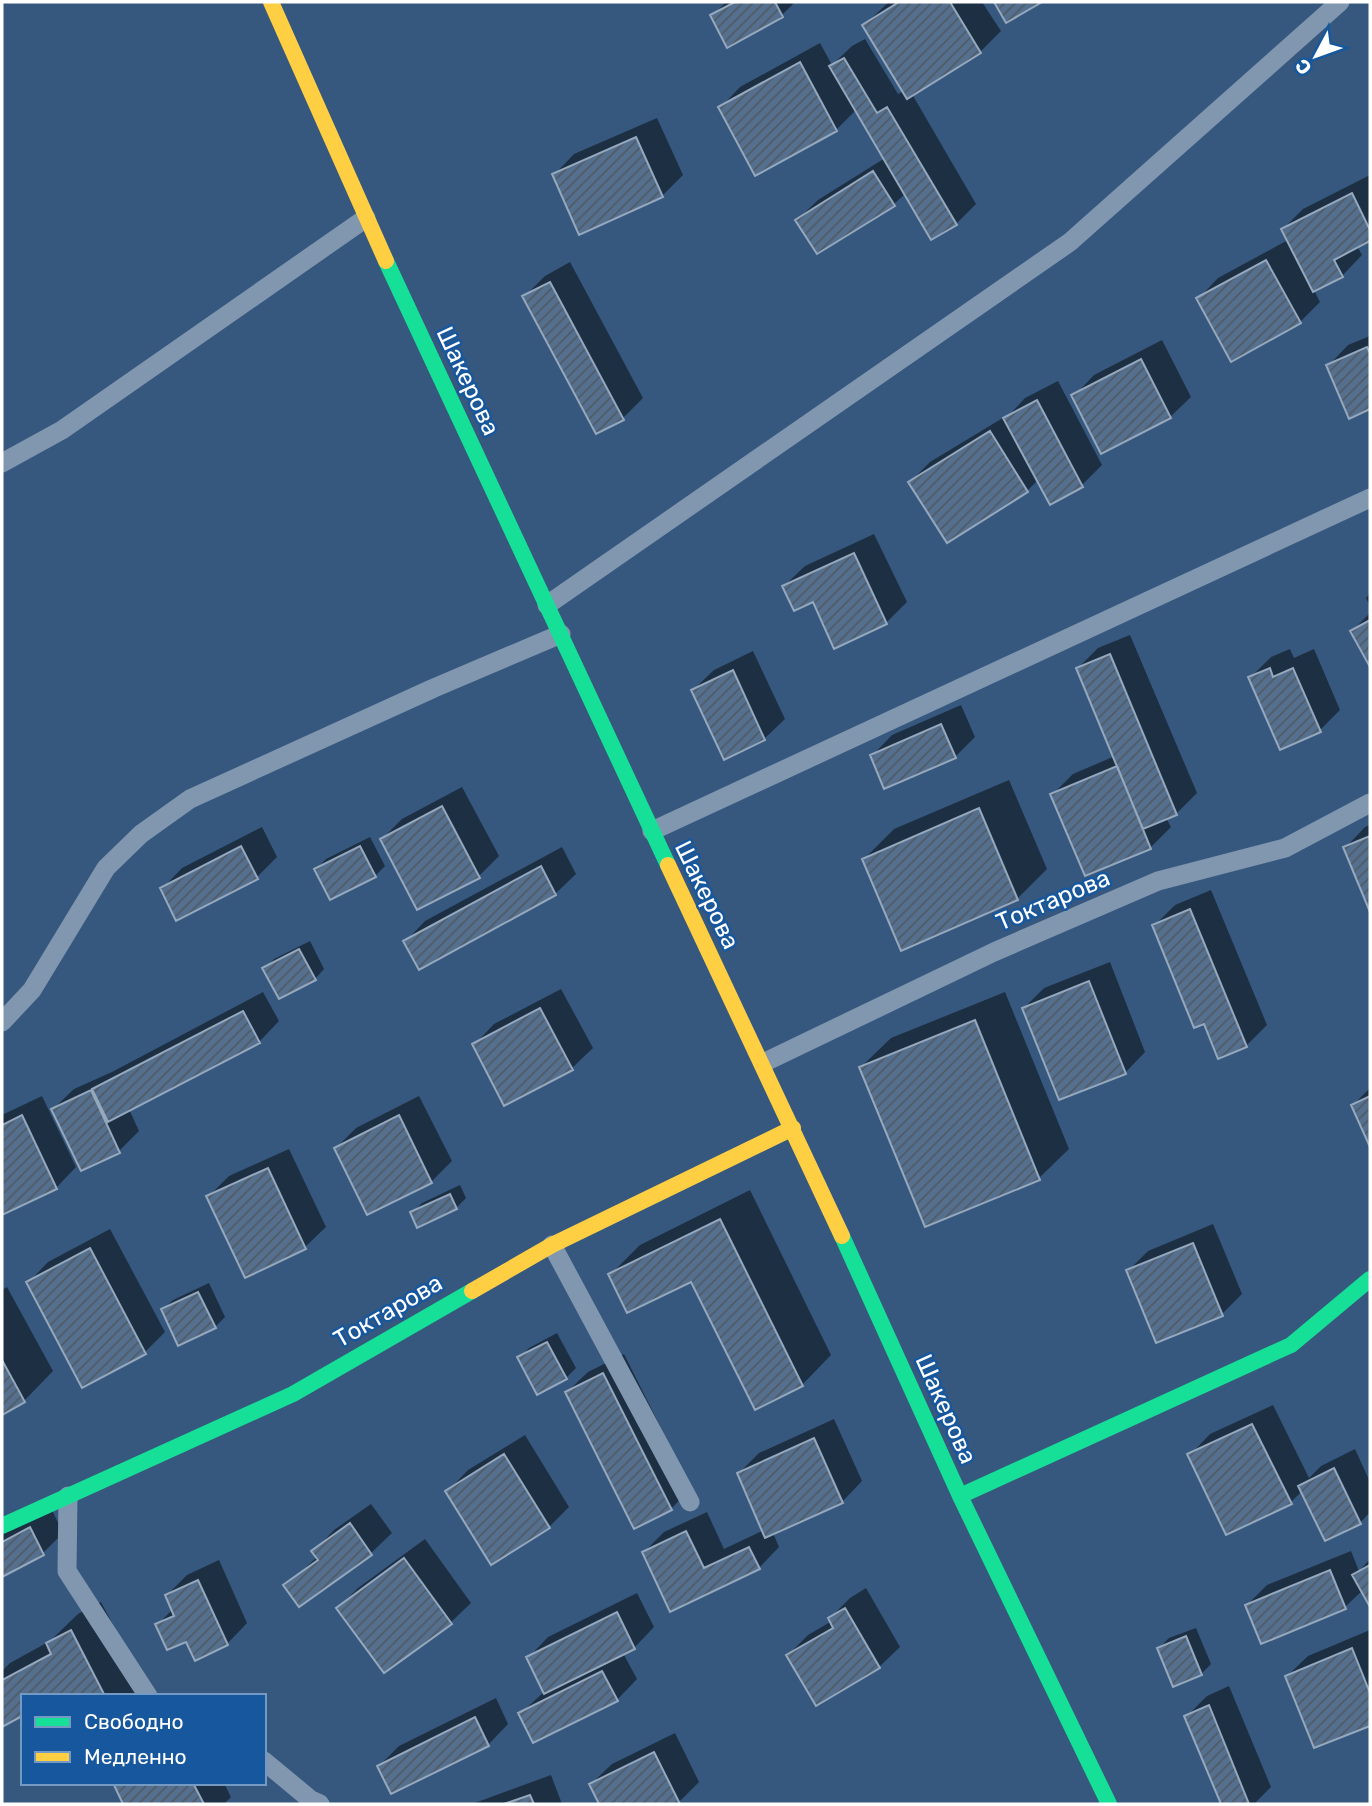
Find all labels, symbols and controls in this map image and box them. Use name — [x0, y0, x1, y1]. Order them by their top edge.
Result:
north arrow — [1281, 21, 1351, 91]
text: С — [1290, 54, 1317, 79]
street label: Шакерова — [431, 322, 505, 440]
street label: Шакерова — [669, 836, 745, 954]
street label: Токтарова — [992, 863, 1114, 937]
street label: Токтарова — [329, 1269, 447, 1353]
street label: Шакерова — [909, 1350, 983, 1468]
legend — [21, 1694, 266, 1785]
text: Свободно — [84, 1709, 184, 1734]
text: Медленно — [84, 1744, 187, 1769]

